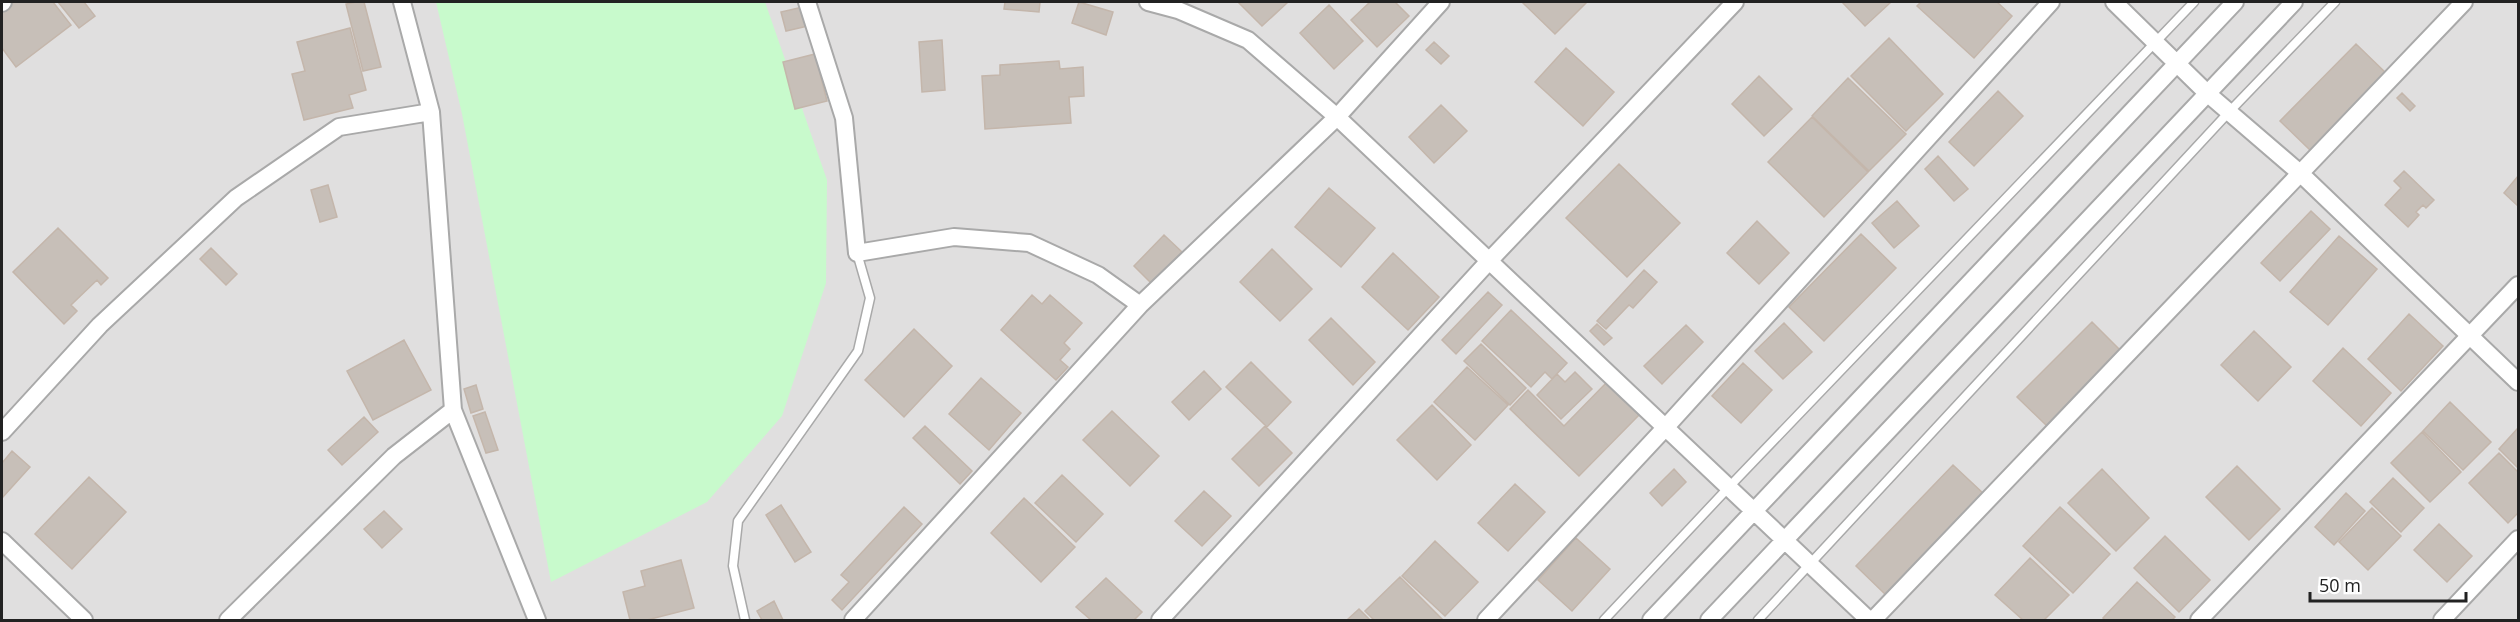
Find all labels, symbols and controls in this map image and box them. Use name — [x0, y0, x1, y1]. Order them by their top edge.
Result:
scale bar — [2310, 565, 2466, 603]
text: 50 m — [2319, 573, 2361, 597]

